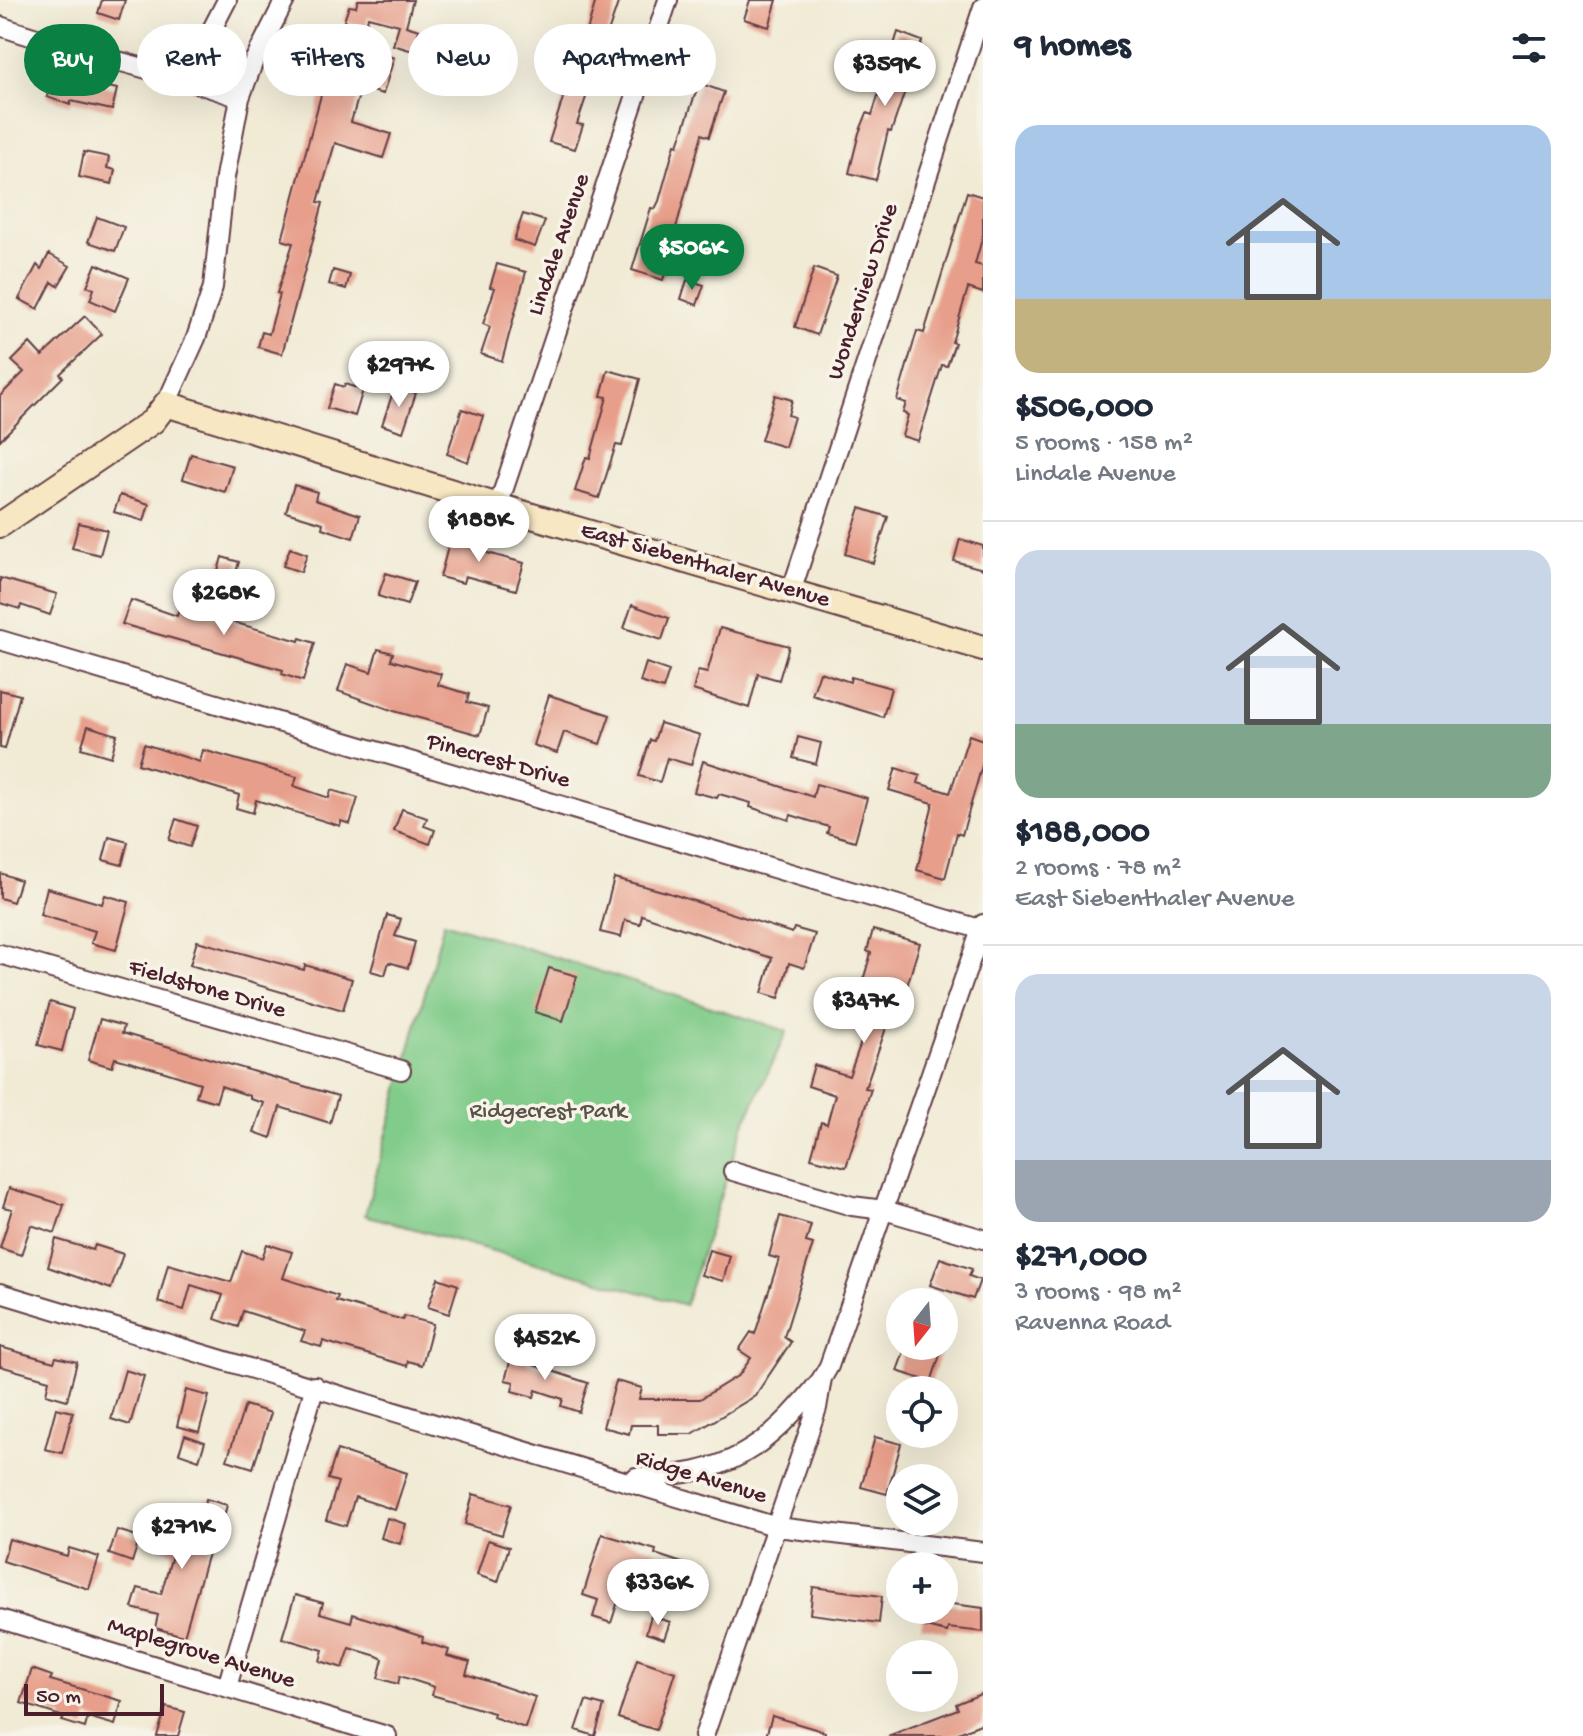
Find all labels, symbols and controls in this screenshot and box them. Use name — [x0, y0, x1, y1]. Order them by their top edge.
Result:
chip: Buy — [24, 24, 121, 96]
chip: Rent — [137, 24, 247, 96]
chip: Filters — [263, 24, 392, 96]
chip: New — [408, 24, 518, 96]
chip: Apartment — [534, 24, 716, 96]
icon: filters — [1507, 26, 1551, 70]
text: 9 homes — [1015, 28, 1130, 68]
pin: $359K — [829, 40, 941, 108]
text: $359K — [852, 50, 918, 81]
street label: Lindale Avenue — [522, 170, 598, 320]
icon: home — [1211, 177, 1355, 321]
street label: Wonderview Drive — [822, 199, 906, 384]
pin: $506K — [636, 224, 748, 292]
text: $506K — [658, 234, 726, 265]
pin: $297K — [343, 341, 455, 409]
text: $297K — [366, 351, 432, 382]
text: $506,000 — [1015, 389, 1153, 429]
text: 5 rooms · 158 m² — [1015, 429, 1193, 460]
text: Lindale Avenue — [1015, 460, 1176, 491]
pin: $188K — [423, 496, 535, 564]
text: $188K — [447, 506, 512, 537]
street label: East Siebenthaler Avenue — [577, 517, 833, 616]
pin: $268K — [168, 569, 280, 637]
text: $268K — [191, 579, 257, 610]
icon: home — [1211, 602, 1355, 746]
street label: Pinecrest Drive — [422, 727, 574, 796]
text: $188,000 — [1015, 814, 1150, 854]
text: 2 rooms · 78 m² — [1015, 854, 1181, 885]
text: East Siebenthaler Avenue — [1015, 885, 1294, 916]
street label: Fieldstone Drive — [124, 953, 289, 1026]
pin: $347K — [808, 977, 920, 1045]
text: $347K — [831, 987, 897, 1018]
icon: home — [1211, 1026, 1355, 1170]
park label: Ridgecrest Park — [470, 1098, 629, 1127]
text: $271,000 — [1015, 1238, 1147, 1278]
text: 3 rooms · 98 m² — [1015, 1278, 1182, 1309]
north arrow — [886, 1288, 958, 1360]
map controls — [886, 1288, 958, 1712]
text: Ravenna Road — [1015, 1309, 1170, 1340]
pin: $452K — [489, 1314, 601, 1382]
text: $452K — [513, 1324, 577, 1355]
button: locate — [886, 1376, 958, 1448]
street label: Ridge Avenue — [632, 1444, 771, 1512]
button: layers — [886, 1464, 958, 1536]
pin: $271K — [126, 1503, 238, 1571]
text: $271K — [151, 1513, 213, 1544]
button: + — [886, 1552, 958, 1624]
pin: $336K — [602, 1559, 714, 1627]
text: $336K — [625, 1569, 691, 1600]
street label: Maplegrove Avenue — [104, 1612, 299, 1697]
button: − — [886, 1640, 958, 1712]
scale bar — [24, 1680, 164, 1716]
text: 50 m — [36, 1685, 81, 1711]

